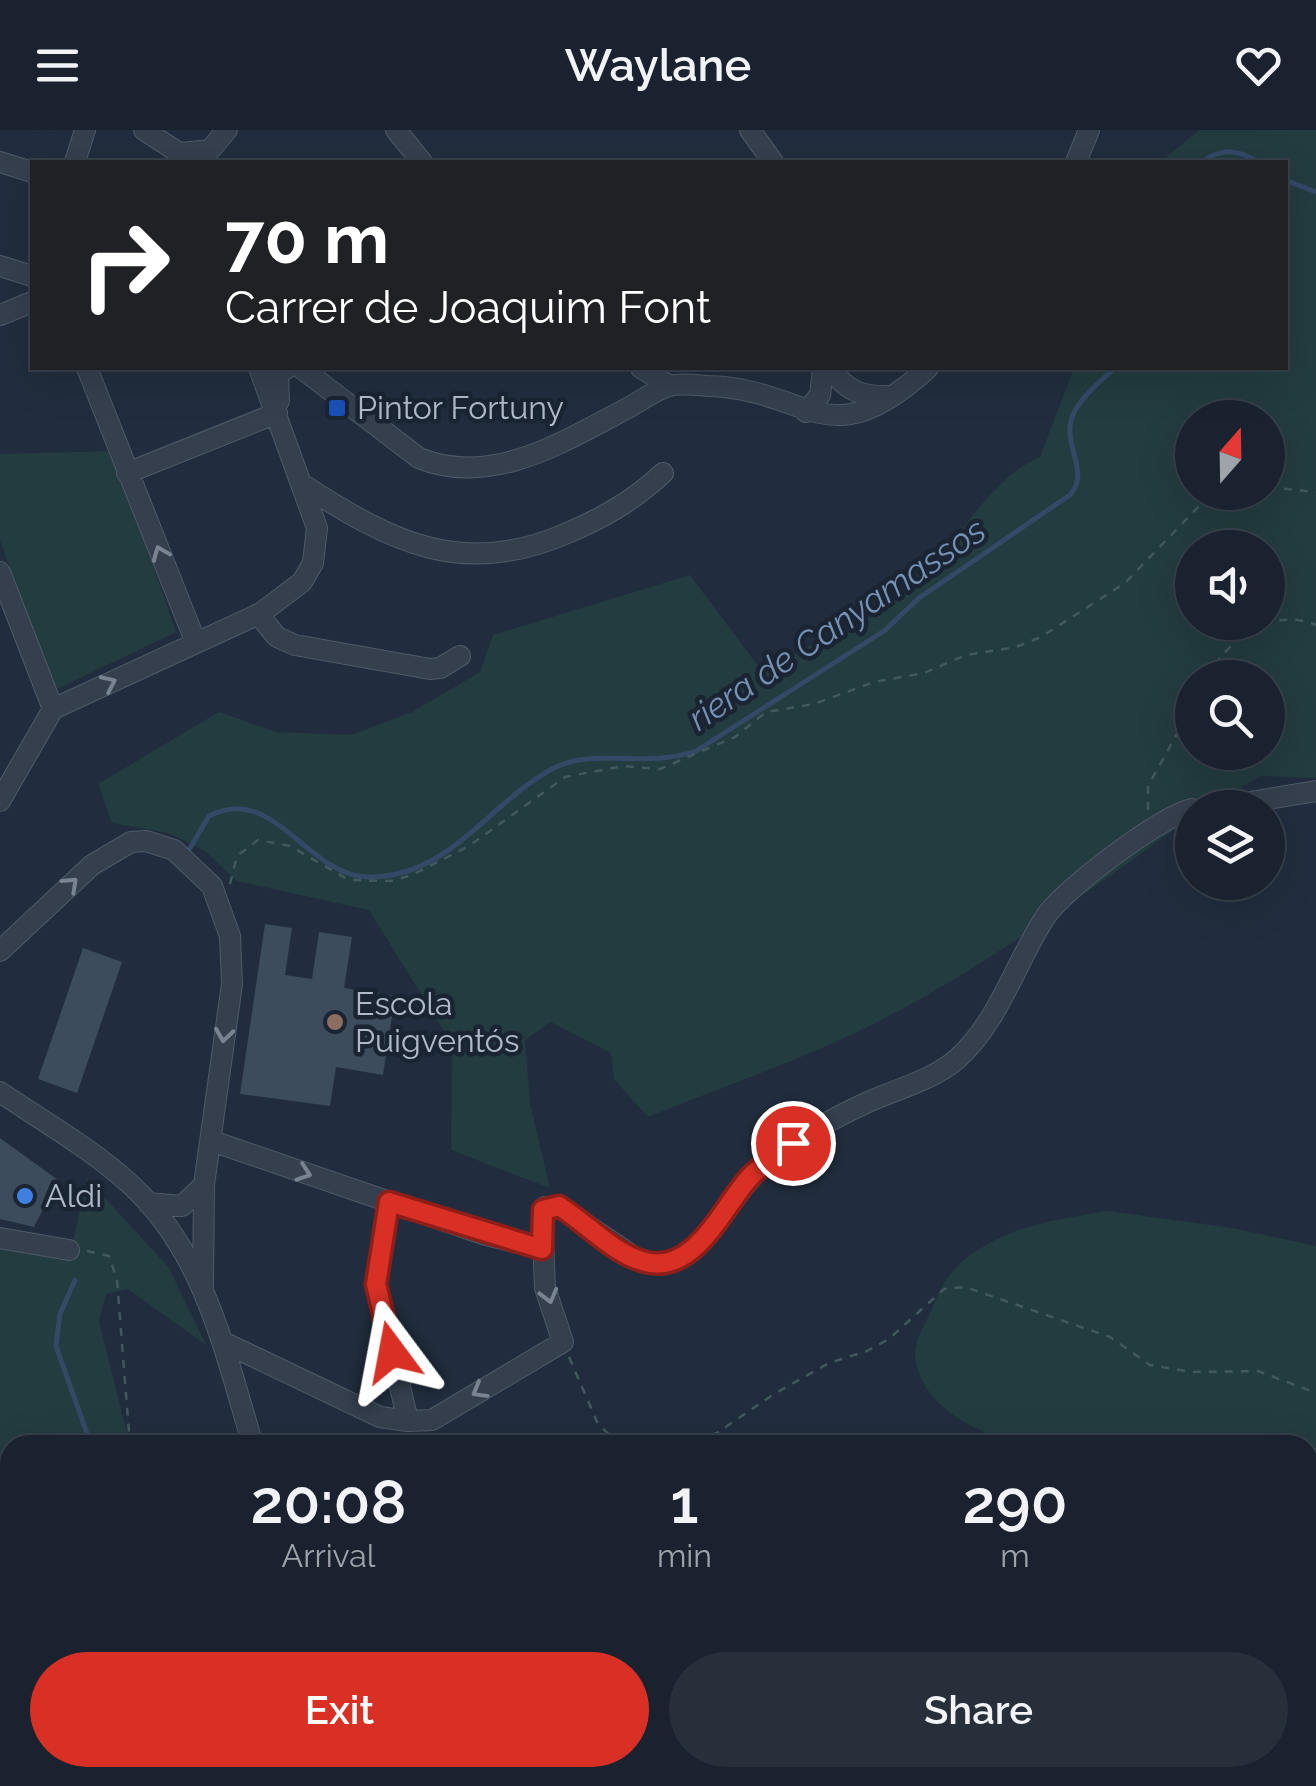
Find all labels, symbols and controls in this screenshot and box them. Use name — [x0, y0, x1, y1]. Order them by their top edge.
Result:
icon: menu — [30, 38, 85, 93]
icon: heart — [1231, 38, 1286, 93]
text: Waylane — [565, 39, 751, 92]
text: 70 m — [225, 197, 389, 279]
icon: right — [60, 200, 190, 330]
text: Carrer de Joaquim Font — [225, 281, 711, 334]
place label: Pintor Fortuny — [357, 389, 564, 426]
marker: Pintor Fortuny — [326, 397, 348, 419]
north arrow — [1175, 400, 1285, 510]
map controls — [1175, 400, 1285, 900]
water label: riera de Canyamassos — [680, 509, 993, 738]
button: sound — [1175, 530, 1285, 640]
one-way arrow — [151, 545, 171, 562]
button: search — [1175, 660, 1285, 770]
one-way arrow — [99, 676, 117, 696]
button: layers — [1175, 790, 1285, 900]
one-way arrow — [59, 878, 78, 896]
place label: Escola Puigventós — [355, 985, 519, 1059]
marker: Escola Puigventós — [324, 1011, 346, 1033]
one-way arrow — [215, 1027, 236, 1044]
pin — [751, 1101, 836, 1186]
icon: arrive — [766, 1116, 821, 1171]
one-way arrow — [295, 1161, 312, 1181]
place label: Aldi — [45, 1177, 102, 1214]
marker: Aldi — [14, 1185, 36, 1207]
one-way arrow — [537, 1287, 558, 1305]
position arrow — [340, 1300, 444, 1404]
one-way arrow — [472, 1379, 490, 1398]
text: 20:08 — [250, 1467, 407, 1537]
text: 1 — [670, 1467, 699, 1537]
text: 290 — [962, 1467, 1068, 1537]
text: Arrival — [282, 1537, 375, 1574]
text: min — [657, 1537, 712, 1574]
text: m — [1000, 1537, 1030, 1574]
button: Exit — [30, 1652, 649, 1767]
button: Share — [669, 1652, 1288, 1767]

